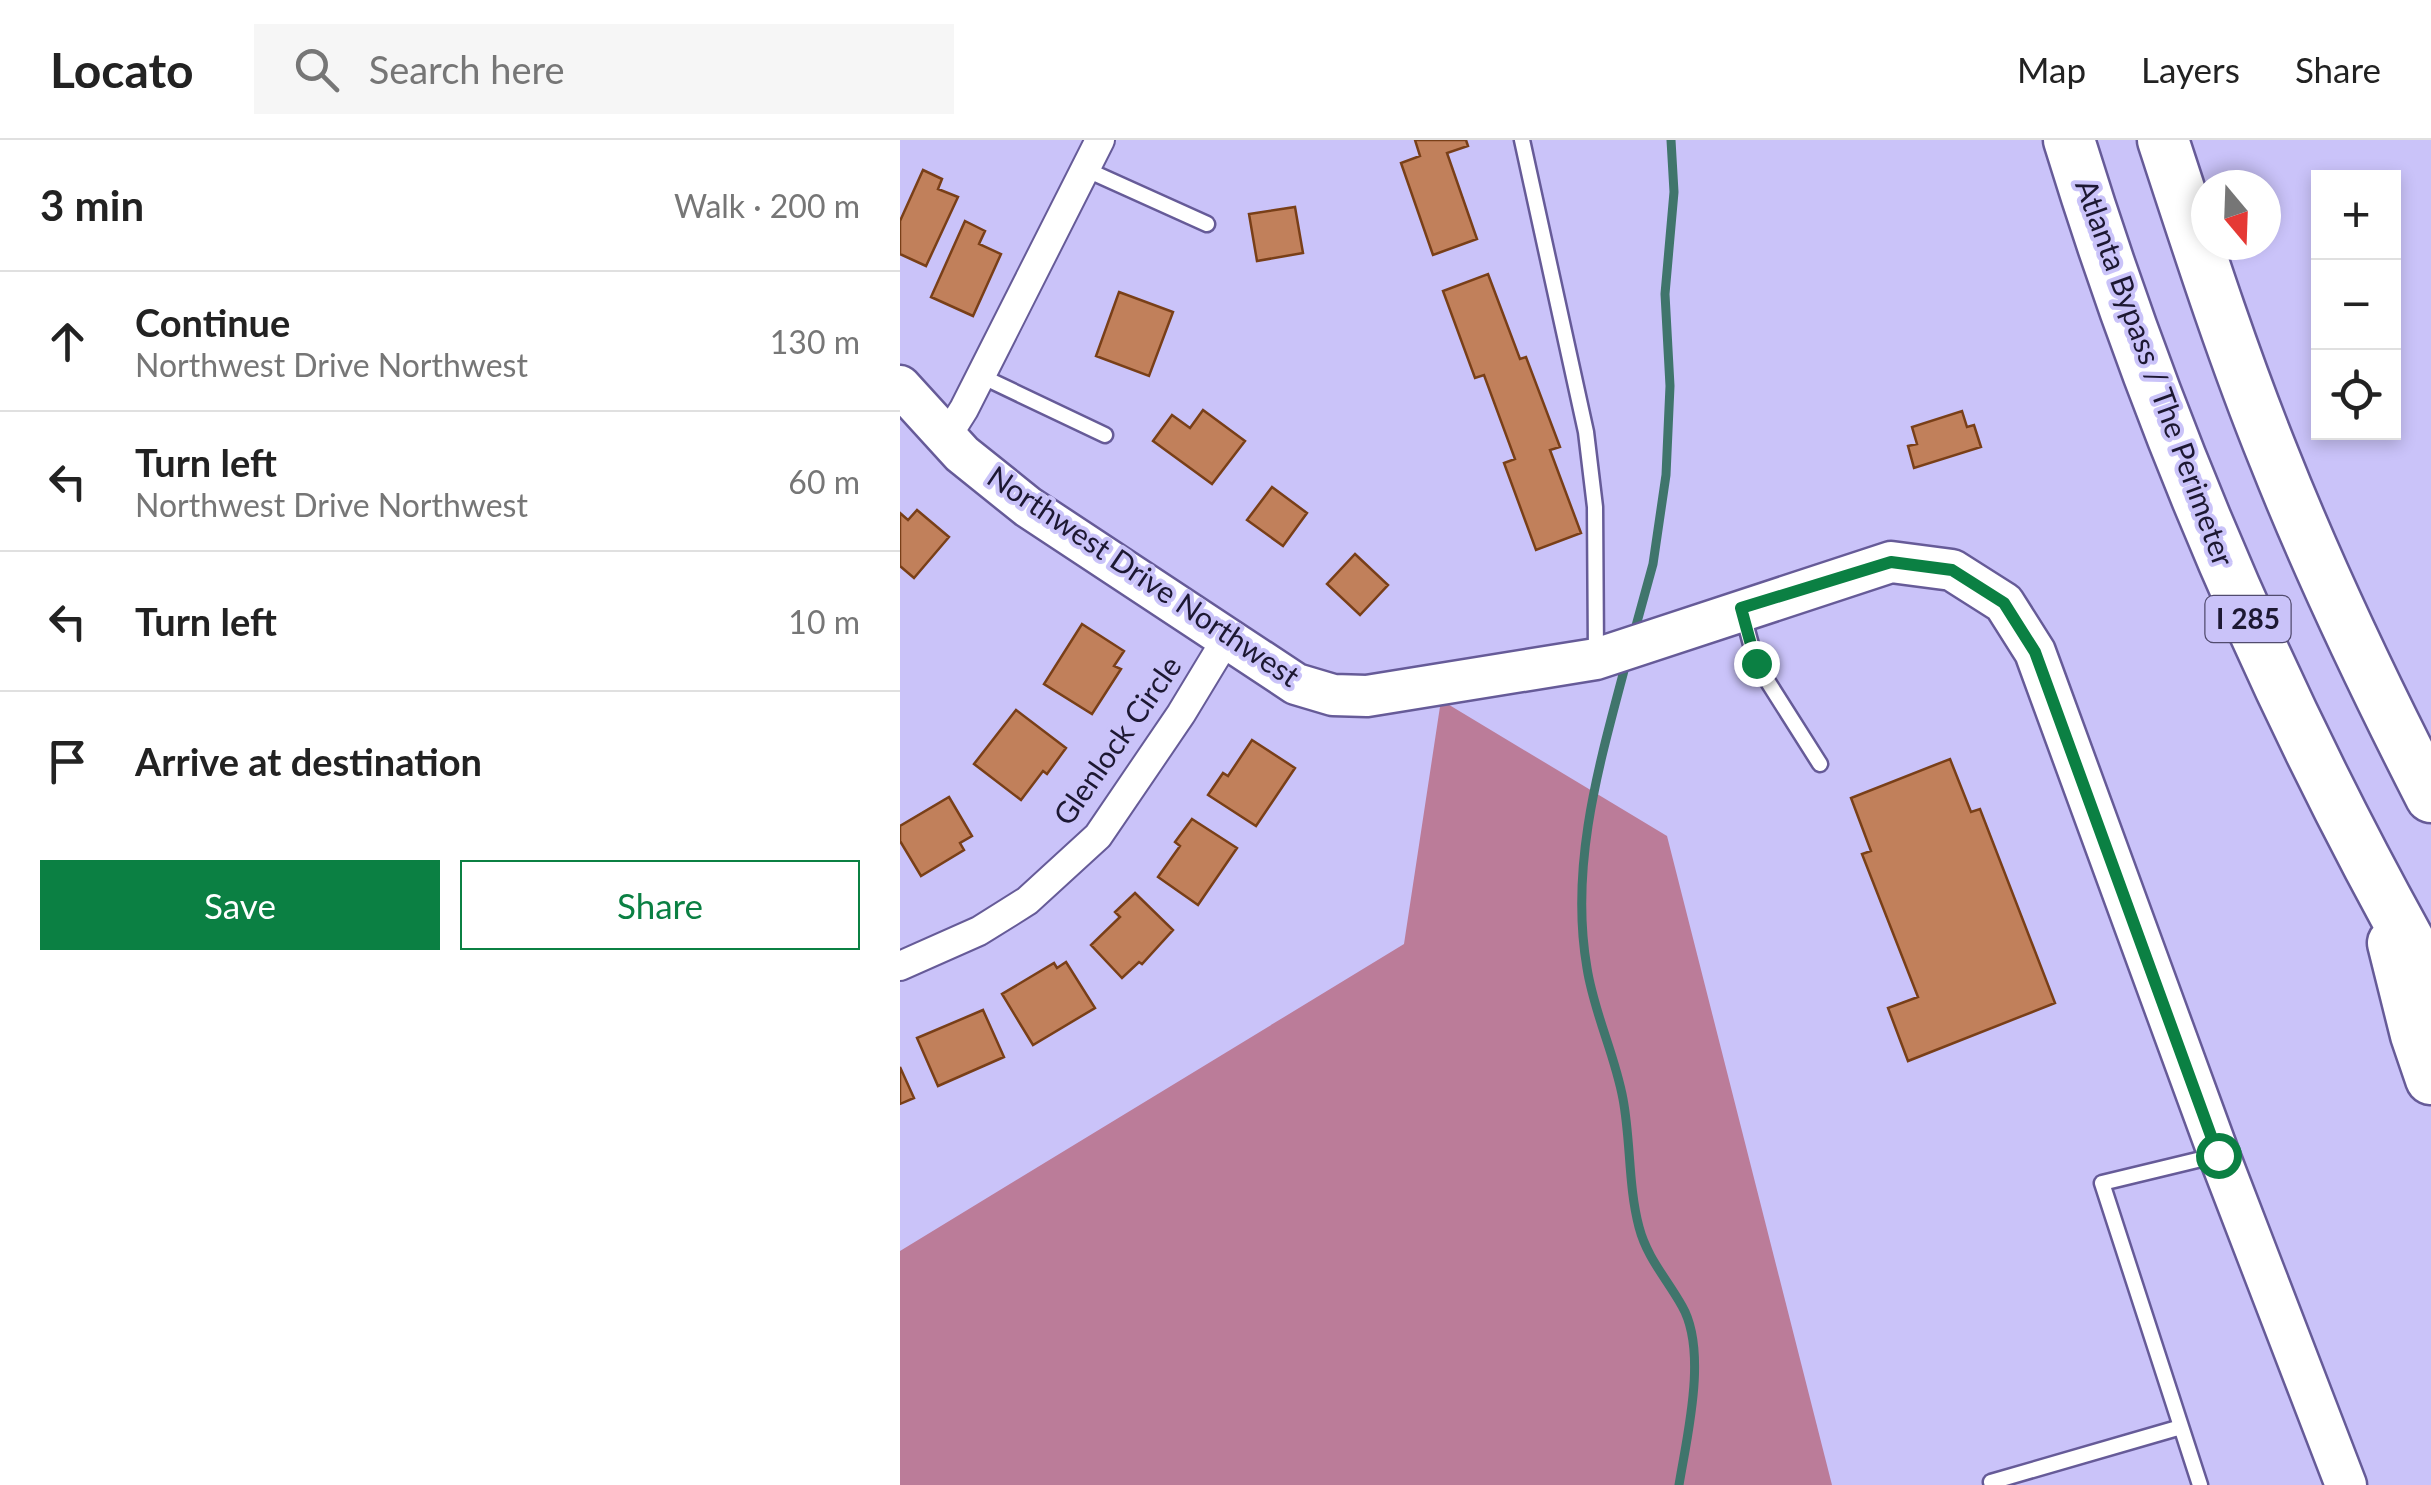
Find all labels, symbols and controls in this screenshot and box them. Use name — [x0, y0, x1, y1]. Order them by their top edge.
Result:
search box — [254, 24, 954, 114]
text: Locato — [50, 41, 194, 98]
icon: search — [289, 42, 344, 97]
text: Search here — [369, 46, 565, 92]
text: Map — [2017, 48, 2086, 90]
text: Layers — [2141, 48, 2240, 90]
text: Share — [2295, 48, 2381, 90]
north arrow — [2191, 170, 2281, 260]
map controls — [2311, 170, 2401, 440]
button: + — [2311, 170, 2401, 260]
street label: Atlanta Bypass / The Perimeter — [2069, 174, 2243, 571]
text: 3 min — [40, 180, 144, 230]
text: Walk · 200 m — [674, 186, 860, 225]
button: − — [2311, 260, 2401, 350]
text: Continue — [135, 299, 290, 345]
icon: ahead — [40, 314, 95, 369]
text: 130 m — [770, 322, 860, 361]
text: Northwest Drive Northwest — [135, 345, 528, 384]
button: locate — [2311, 350, 2401, 440]
text: Turn left — [135, 439, 277, 485]
icon: left — [40, 454, 95, 509]
street label: Northwest Drive Northwest — [981, 457, 1307, 693]
text: 60 m — [788, 462, 860, 501]
text: Northwest Drive Northwest — [135, 485, 528, 524]
icon: left — [40, 594, 95, 649]
road number: I 285 — [2206, 596, 2290, 642]
text: Turn left — [135, 598, 277, 644]
text: 10 m — [788, 602, 860, 641]
route end — [1734, 641, 1780, 687]
street label: Glenlock Circle — [1045, 649, 1188, 831]
icon: arrive — [40, 734, 95, 789]
text: Arrive at destination — [135, 738, 482, 784]
button: Save — [40, 860, 440, 950]
button: Share — [460, 860, 860, 950]
route start — [2196, 1133, 2242, 1179]

